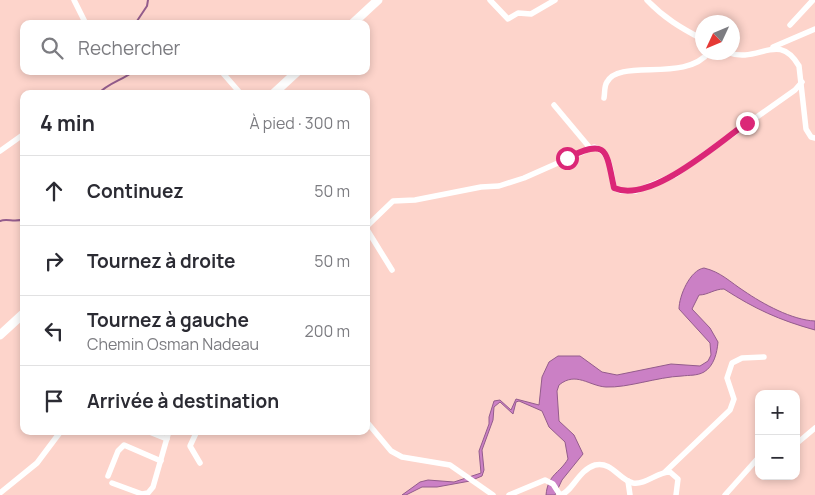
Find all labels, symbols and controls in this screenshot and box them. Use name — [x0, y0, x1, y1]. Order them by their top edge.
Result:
north arrow — [695, 15, 740, 60]
search box — [20, 20, 370, 75]
icon: search — [38, 34, 66, 62]
text: Rechercher — [78, 35, 180, 61]
text: 4 min — [40, 109, 95, 137]
text: À pied · 300 m — [249, 112, 350, 134]
route end — [736, 112, 759, 135]
route start — [556, 147, 579, 170]
icon: ahead — [40, 177, 68, 205]
text: Continuez — [87, 178, 184, 204]
text: 50 m — [314, 180, 350, 202]
icon: right — [40, 247, 68, 275]
text: Tournez à droite — [87, 248, 235, 274]
text: 50 m — [314, 250, 350, 272]
text: Tournez à gauche — [87, 307, 249, 333]
icon: left — [40, 317, 68, 345]
text: 200 m — [305, 320, 350, 342]
text: Chemin Osman Nadeau — [87, 333, 259, 355]
icon: arrive — [40, 387, 68, 415]
text: Arrivée à destination — [87, 388, 279, 414]
map controls — [755, 390, 800, 480]
button: + — [755, 390, 800, 435]
button: − — [755, 435, 800, 480]

